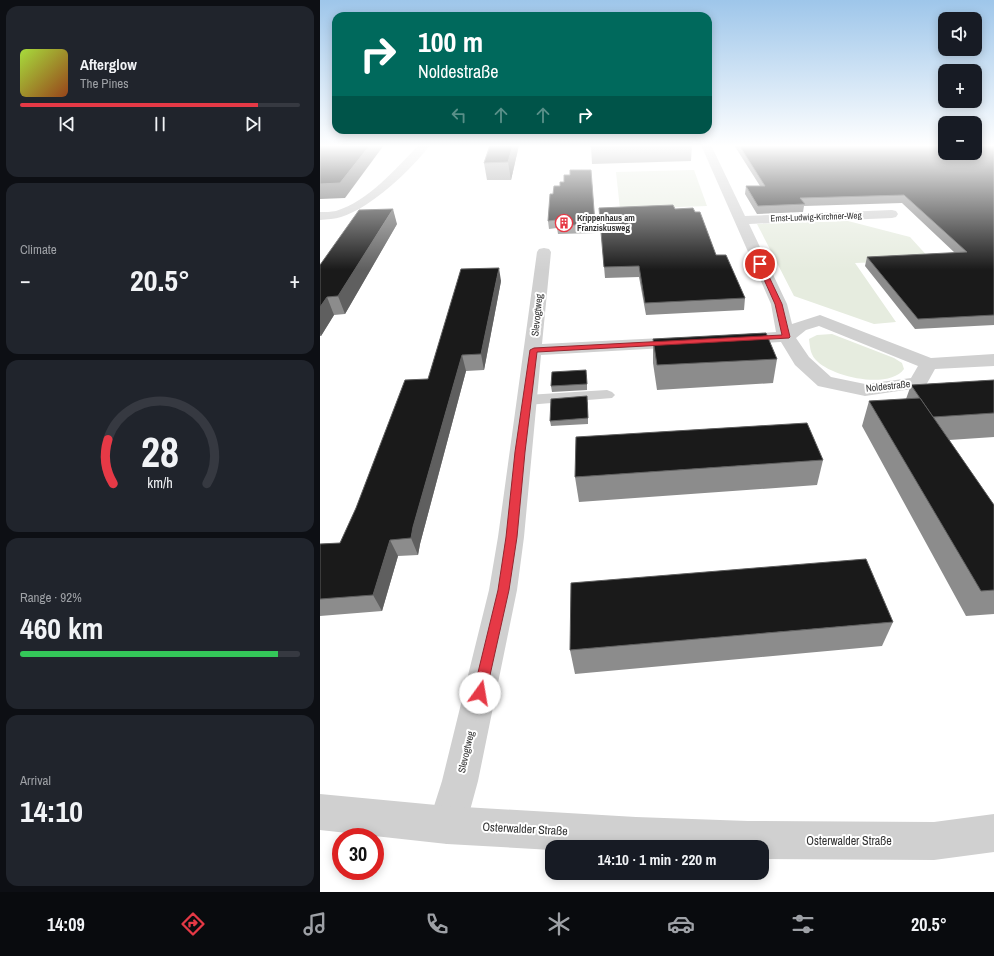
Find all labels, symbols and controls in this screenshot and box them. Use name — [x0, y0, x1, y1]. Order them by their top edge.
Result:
map controls — [938, 12, 982, 160]
button: sound — [938, 12, 982, 56]
text: 100 m — [418, 23, 483, 61]
icon: right — [352, 28, 404, 80]
text: Afterglow — [80, 54, 137, 75]
text: Noldestraße — [418, 59, 498, 84]
button: + — [938, 64, 982, 108]
text: The Pines — [80, 75, 129, 92]
icon: left — [448, 104, 470, 126]
icon: ahead — [490, 104, 512, 126]
icon: ahead — [532, 104, 554, 126]
icon: right — [574, 104, 596, 126]
icon: previous — [56, 113, 78, 135]
icon: pause — [149, 113, 171, 135]
icon: next — [242, 113, 264, 135]
button: − — [938, 116, 982, 160]
street label: Ernst-Ludwig-Kirchner-Weg — [770, 209, 863, 225]
place label: Krippenhaus am Franziskusweg — [577, 212, 635, 234]
building icon: Krippenhaus am Franziskusweg — [554, 213, 574, 233]
text: Climate — [20, 241, 57, 258]
pin — [743, 247, 777, 281]
icon: arrive — [749, 253, 771, 275]
text: 20.5° — [130, 260, 190, 300]
text: − — [20, 265, 31, 295]
text: + — [289, 265, 300, 295]
street label: Slevogtweg — [528, 293, 546, 337]
street label: Noldestraße — [865, 377, 911, 395]
text: 28 — [141, 424, 179, 480]
text: km/h — [147, 473, 173, 492]
text: Range · 92% — [20, 589, 82, 606]
text: 460 km — [20, 608, 103, 648]
position arrow — [459, 672, 501, 714]
street label: Slevogtweg — [455, 729, 477, 774]
text: Arrival — [20, 772, 51, 789]
text: 14:10 — [20, 791, 83, 831]
street label: Osterwalder Straße — [482, 819, 568, 839]
speed limit sign: 30 — [332, 828, 384, 880]
street label: Osterwalder Straße — [806, 833, 892, 849]
text: 14:10 · 1 min · 220 m — [598, 849, 716, 870]
icon: directions — [179, 910, 207, 938]
icon: music — [301, 910, 329, 938]
icon: phone — [423, 910, 451, 938]
icon: climate — [545, 910, 573, 938]
icon: car — [667, 910, 695, 938]
icon: filters — [789, 910, 817, 938]
text: 14:09 — [47, 912, 85, 937]
text: 20.5° — [911, 912, 947, 937]

